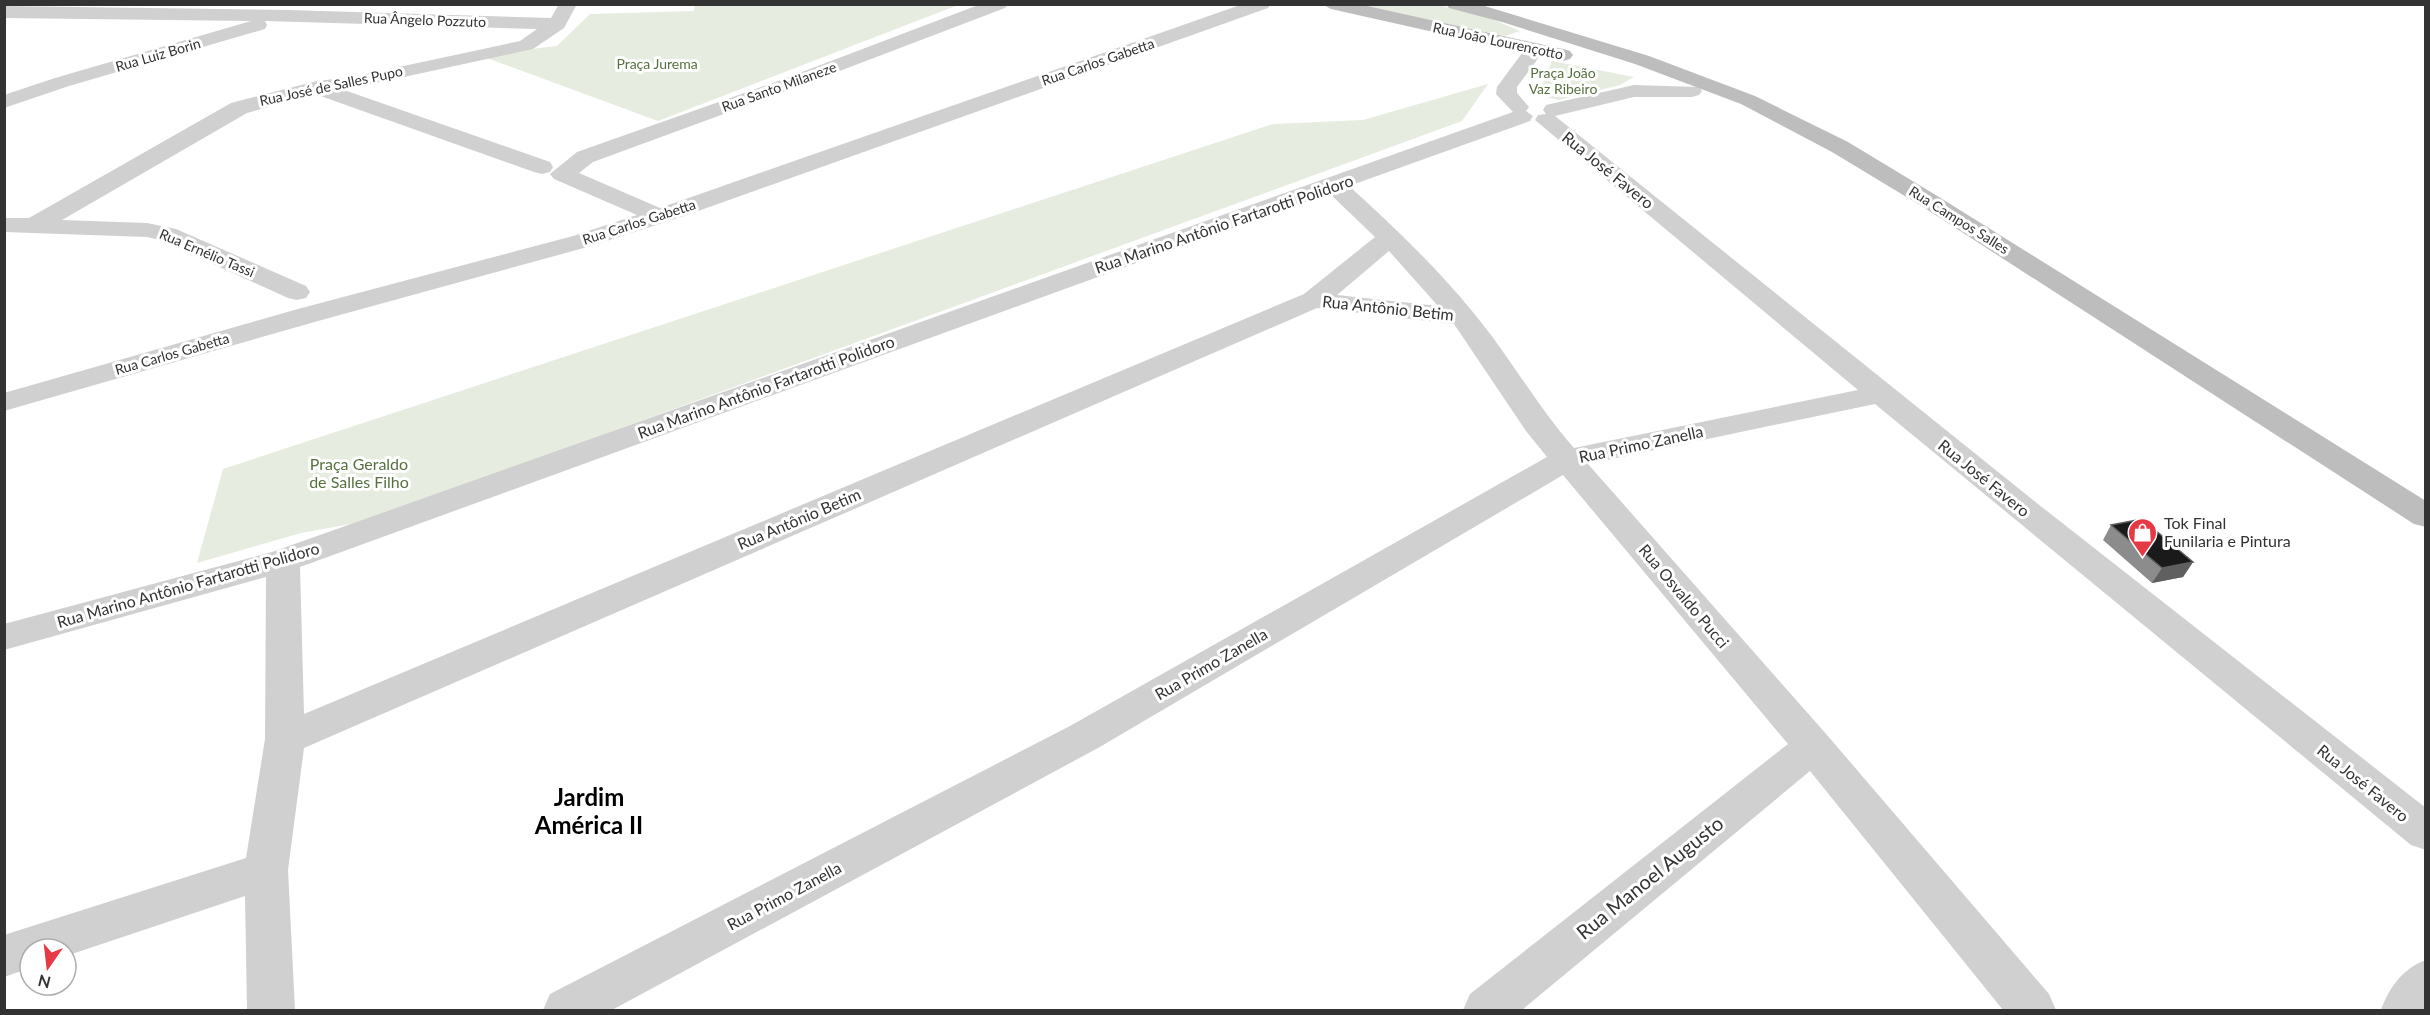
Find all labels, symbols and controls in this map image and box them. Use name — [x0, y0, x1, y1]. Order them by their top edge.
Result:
street label: Rua Ângelo Pozzuto — [364, 9, 486, 30]
street label: Rua João Lourençotto — [1431, 18, 1565, 63]
street label: Rua Luiz Borin — [113, 34, 202, 75]
street label: Rua Carlos Gabetta — [1039, 34, 1156, 89]
park label: Praça Jurema — [616, 55, 698, 72]
street label: Rua Santo Milaneze — [719, 58, 838, 115]
street label: Rua José de Salles Pupo — [258, 62, 404, 109]
park label: Praça João Vaz Ribeiro — [1529, 64, 1597, 97]
street label: Rua José Favero — [1559, 127, 1658, 212]
street label: Rua Marino Antônio Fartarotti Polidoro — [1092, 170, 1356, 277]
street label: Rua Campos Salles — [1906, 182, 2012, 257]
street label: Rua Carlos Gabetta — [580, 195, 698, 248]
street label: Rua Ernélio Tassi — [157, 225, 257, 280]
street label: Rua Antônio Betim — [1321, 291, 1455, 324]
street label: Rua Carlos Gabetta — [113, 329, 231, 378]
street label: Rua Marino Antônio Fartarotti Polidoro — [635, 331, 897, 442]
street label: Rua Primo Zanella — [1577, 421, 1705, 466]
street label: Rua José Favero — [1935, 435, 2034, 520]
park label: Praça Geraldo de Salles Filho — [309, 454, 409, 491]
street label: Rua Antônio Betim — [734, 484, 863, 553]
place label: Tok Final Funilaria e Pintura — [2164, 513, 2291, 550]
shop icon: Tok Final Funilaria e Pintura — [2127, 516, 2159, 558]
street label: Rua Marino Antônio Fartarotti Polidoro — [54, 538, 321, 631]
street label: Rua Osvaldo Pucci — [1635, 540, 1733, 651]
street label: Rua Primo Zanella — [1151, 624, 1270, 703]
street label: Rua José Favero — [2314, 740, 2413, 825]
district label: Jardim América II — [534, 782, 643, 839]
street label: Rua Manoel Augusto — [1571, 811, 1728, 944]
street label: Rua Primo Zanella — [723, 857, 844, 934]
north arrow — [18, 937, 78, 997]
text: N — [36, 971, 53, 993]

